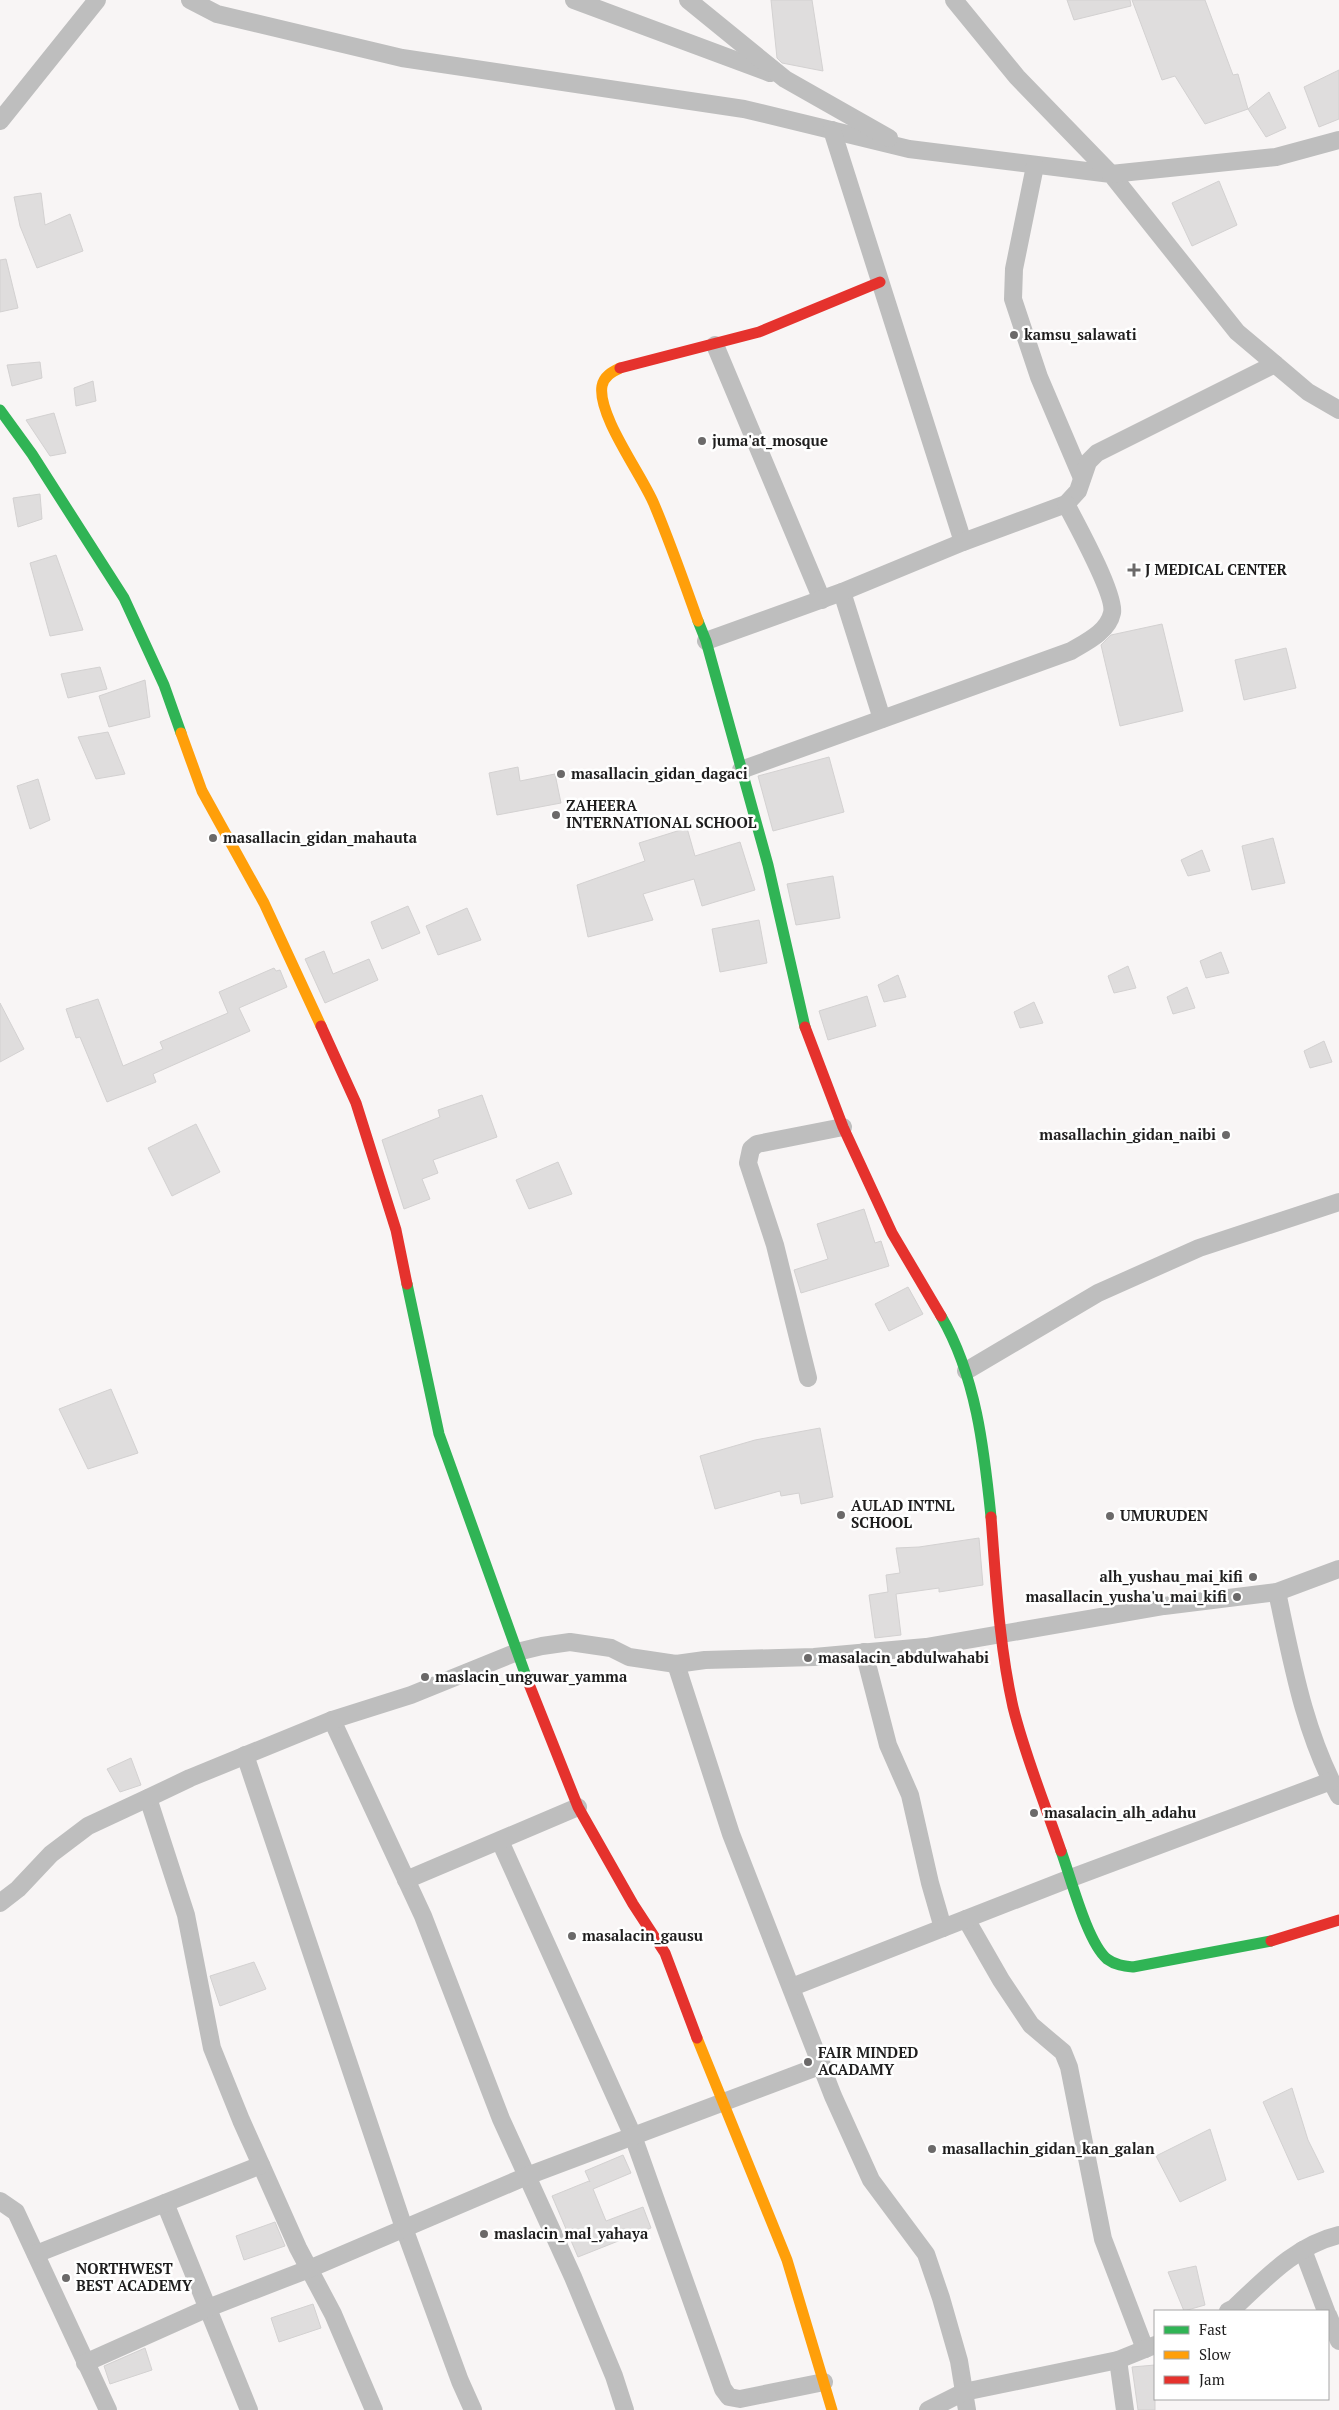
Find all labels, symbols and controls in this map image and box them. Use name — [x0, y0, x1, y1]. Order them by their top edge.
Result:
place label: kamsu_salawati — [1024, 324, 1137, 344]
marker: kamsu_salawati — [1008, 329, 1020, 341]
place label: juma'at_mosque — [712, 430, 828, 450]
marker: juma'at_mosque — [696, 435, 708, 447]
place label: J MEDICAL CENTER — [1145, 559, 1288, 579]
marker: J MEDICAL CENTER — [1127, 563, 1141, 577]
place label: masallacin_gidan_dagaci — [571, 763, 748, 783]
marker: masallacin_gidan_dagaci — [555, 768, 567, 780]
place label: ZAHEERA INTERNATIONAL SCHOOL — [566, 795, 757, 832]
marker: ZAHEERA INTERNATIONAL SCHOOL — [550, 809, 562, 821]
place label: masallacin_gidan_mahauta — [223, 827, 418, 847]
marker: masallacin_gidan_mahauta — [207, 832, 219, 844]
place label: masallachin_gidan_naibi — [1039, 1124, 1216, 1144]
marker: masallachin_gidan_naibi — [1220, 1129, 1232, 1141]
place label: AULAD INTNL SCHOOL — [851, 1495, 955, 1532]
place label: UMURUDEN — [1120, 1505, 1209, 1525]
marker: AULAD INTNL SCHOOL — [835, 1509, 847, 1521]
marker: UMURUDEN — [1104, 1510, 1116, 1522]
place label: alh_yushau_mai_kifi — [1099, 1566, 1243, 1586]
marker: alh_yushau_mai_kifi — [1247, 1571, 1259, 1583]
place label: masallacin_yusha'u_mai_kifi — [1025, 1586, 1227, 1606]
marker: masallacin_yusha'u_mai_kifi — [1231, 1591, 1243, 1603]
place label: masalacin_abdulwahabi — [818, 1647, 989, 1667]
marker: masalacin_abdulwahabi — [802, 1652, 814, 1664]
place label: maslacin_unguwar_yamma — [435, 1666, 628, 1686]
marker: maslacin_unguwar_yamma — [419, 1671, 431, 1683]
place label: masalacin_alh_adahu — [1044, 1802, 1197, 1822]
marker: masalacin_alh_adahu — [1028, 1807, 1040, 1819]
place label: masalacin_gausu — [582, 1925, 704, 1945]
marker: masalacin_gausu — [566, 1930, 578, 1942]
place label: FAIR MINDED ACADAMY — [818, 2042, 918, 2079]
marker: FAIR MINDED ACADAMY — [802, 2056, 814, 2068]
place label: masallachin_gidan_kan_galan — [942, 2138, 1155, 2158]
marker: masallachin_gidan_kan_galan — [926, 2143, 938, 2155]
place label: maslacin_mal_yahaya — [494, 2223, 649, 2243]
marker: maslacin_mal_yahaya — [478, 2228, 490, 2240]
place label: NORTHWEST BEST ACADEMY — [76, 2258, 193, 2295]
marker: NORTHWEST BEST ACADEMY — [60, 2272, 72, 2284]
legend — [1154, 2310, 1329, 2400]
text: Fast — [1199, 2319, 1227, 2339]
text: Slow — [1199, 2344, 1232, 2364]
text: Jam — [1199, 2369, 1225, 2389]

